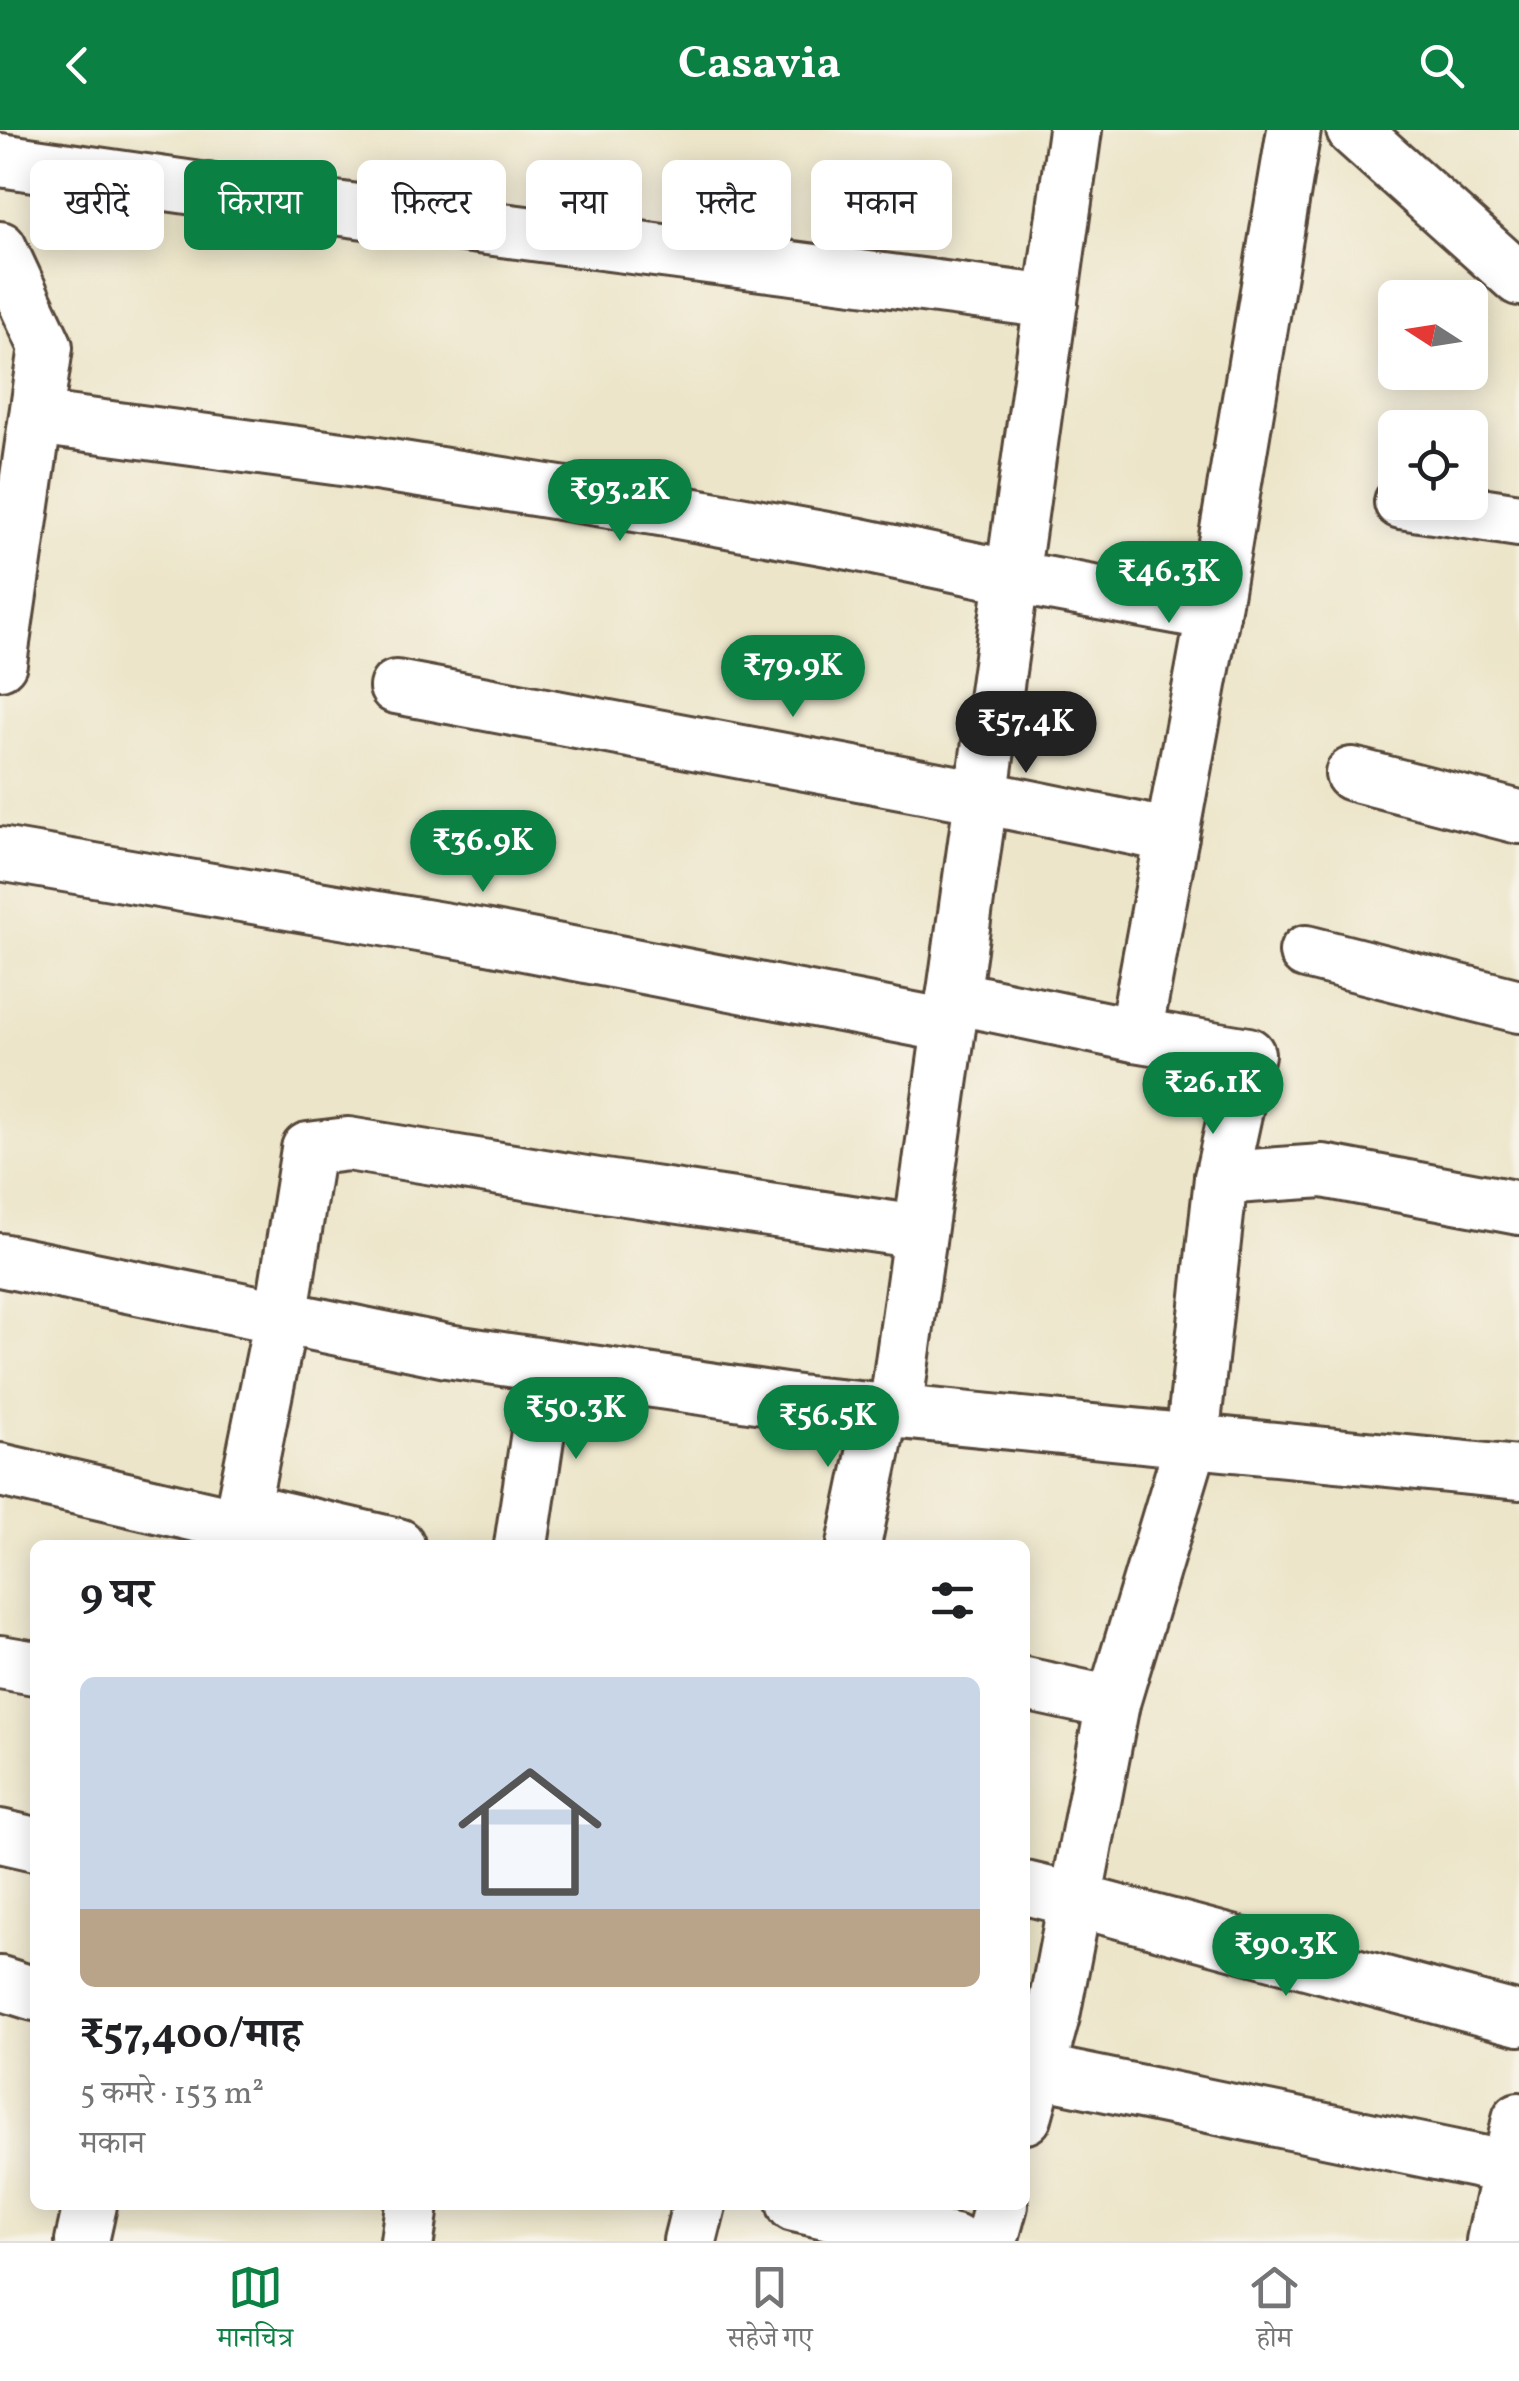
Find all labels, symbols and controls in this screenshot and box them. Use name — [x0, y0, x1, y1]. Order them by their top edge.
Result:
text: Casavia — [678, 34, 841, 97]
icon: back — [50, 38, 105, 93]
icon: search — [1414, 38, 1469, 93]
chip: खरीदें — [30, 160, 164, 250]
chip: किराया — [184, 160, 337, 250]
chip: फ़िल्टर — [357, 160, 506, 250]
chip: नया — [526, 160, 642, 250]
chip: फ़्लैट — [662, 160, 791, 250]
chip: मकान — [811, 160, 952, 250]
north arrow — [1378, 280, 1488, 390]
map controls — [1378, 280, 1488, 520]
button: locate — [1378, 410, 1488, 520]
pin: ₹93.2K — [539, 459, 701, 544]
text: ₹93.2K — [570, 469, 670, 513]
pin: ₹46.3K — [1088, 541, 1250, 626]
text: ₹46.3K — [1118, 551, 1220, 595]
pin: ₹79.9K — [712, 635, 874, 720]
text: ₹79.9K — [743, 645, 843, 689]
pin: ₹57.4K — [945, 691, 1107, 776]
text: ₹57.4K — [978, 701, 1074, 745]
pin: ₹36.9K — [402, 810, 564, 895]
text: ₹36.9K — [432, 820, 534, 864]
pin: ₹26.1K — [1132, 1052, 1294, 1137]
text: ₹26.1K — [1164, 1062, 1262, 1106]
pin: ₹50.3K — [495, 1377, 657, 1462]
pin: ₹56.5K — [747, 1385, 909, 1470]
text: ₹50.3K — [526, 1387, 626, 1431]
text: ₹56.5K — [779, 1395, 877, 1439]
text: 9 घर — [80, 1567, 153, 1626]
icon: filters — [925, 1573, 980, 1628]
icon: home — [440, 1742, 620, 1922]
pin: ₹90.3K — [1205, 1914, 1367, 1999]
text: ₹90.3K — [1234, 1924, 1338, 1968]
text: ₹57,400/माह — [80, 2007, 301, 2066]
text: 5 कमरे · 153 m² — [80, 2073, 264, 2117]
text: मकान — [80, 2123, 145, 2167]
tab: मानचित्र — [217, 2260, 293, 2365]
tab: सहेजे गए — [727, 2260, 813, 2365]
tab: होम — [1247, 2260, 1302, 2365]

